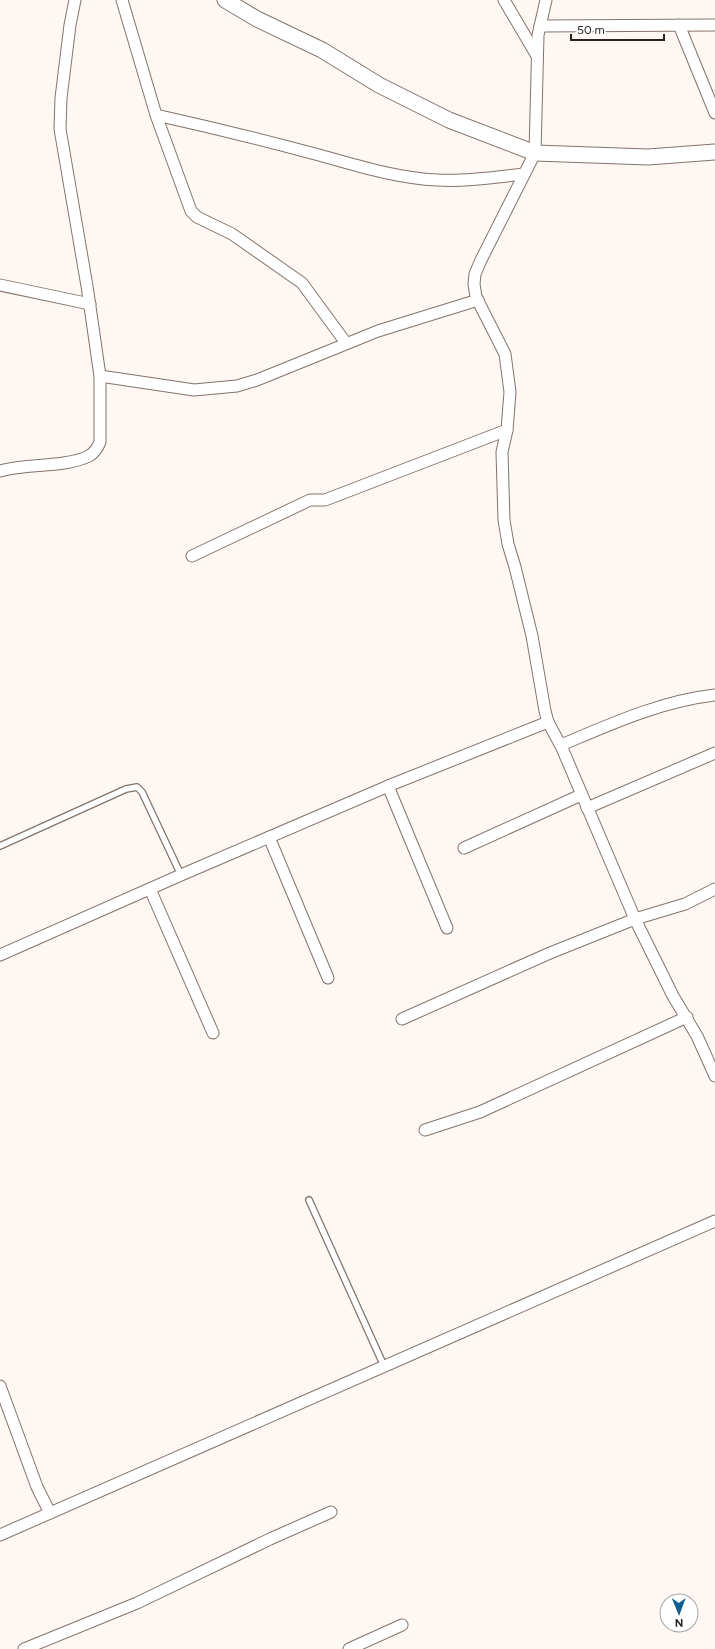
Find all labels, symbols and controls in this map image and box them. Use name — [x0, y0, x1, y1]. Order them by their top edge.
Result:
scale bar — [571, 16, 664, 42]
text: 50 m — [577, 23, 605, 37]
north arrow — [659, 1593, 699, 1633]
text: N — [675, 1616, 684, 1629]

